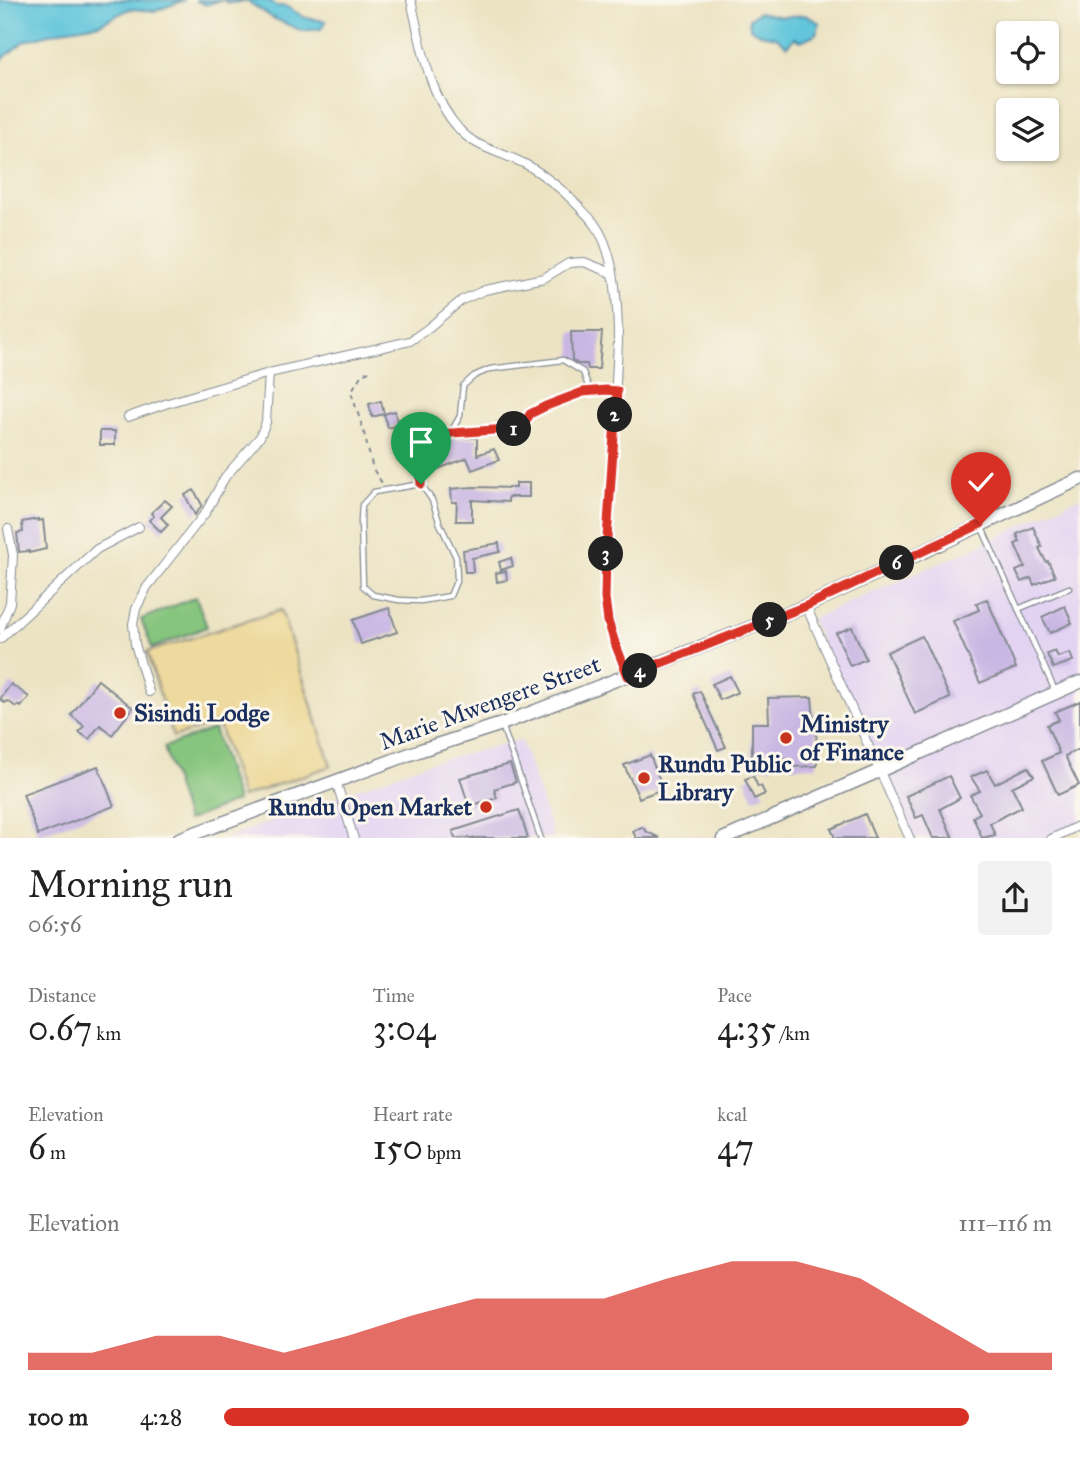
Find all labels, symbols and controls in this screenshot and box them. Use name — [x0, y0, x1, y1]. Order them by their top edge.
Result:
map controls — [996, 21, 1059, 161]
button: locate — [996, 21, 1059, 84]
button: layers — [996, 98, 1059, 161]
pin: 2 — [598, 398, 632, 432]
text: 2 — [610, 403, 619, 426]
pin — [391, 412, 451, 484]
pin: 1 — [496, 412, 532, 446]
text: 1 — [510, 417, 517, 440]
icon: arrive — [402, 423, 440, 461]
pin — [951, 452, 1011, 524]
icon: check — [962, 463, 1000, 501]
pin: 3 — [588, 536, 624, 572]
text: 3 — [602, 542, 609, 565]
pin: 6 — [880, 546, 914, 580]
text: 6 — [892, 551, 901, 574]
pin: 5 — [752, 602, 788, 638]
text: 5 — [765, 608, 774, 631]
street label: Marie Mwengere Street — [375, 649, 605, 757]
pin: 4 — [622, 654, 658, 688]
text: 4 — [634, 659, 645, 682]
place label: Sisindi Lodge — [134, 698, 270, 728]
marker: Sisindi Lodge — [112, 705, 128, 721]
place label: Ministry of Finance — [800, 709, 904, 767]
marker: Ministry of Finance — [778, 730, 794, 746]
place label: Rundu Public Library — [658, 749, 792, 807]
marker: Rundu Public Library — [636, 770, 652, 786]
place label: Rundu Open Market — [268, 792, 472, 822]
marker: Rundu Open Market — [478, 799, 494, 815]
text: Morning run — [28, 861, 233, 907]
button: share — [978, 861, 1052, 935]
text: 06:56 — [28, 910, 81, 938]
text: Distance — [28, 984, 96, 1007]
text: Time — [373, 984, 415, 1007]
text: Pace — [717, 984, 752, 1007]
text: 0.67 — [28, 1007, 92, 1050]
text: 3:04 — [373, 1007, 435, 1050]
text: 4:35 — [717, 1007, 776, 1050]
text: km — [92, 1022, 121, 1045]
text: /km — [776, 1022, 810, 1045]
text: Elevation — [28, 1103, 103, 1126]
text: Heart rate — [373, 1103, 453, 1126]
text: kcal — [717, 1103, 747, 1126]
text: 6 — [28, 1126, 46, 1169]
text: 150 — [373, 1126, 423, 1169]
text: 47 — [717, 1126, 754, 1169]
text: m — [46, 1141, 66, 1164]
text: bpm — [423, 1141, 462, 1164]
text: Elevation — [28, 1209, 119, 1237]
text: 111–116 m — [959, 1209, 1052, 1237]
text: 100 m — [28, 1403, 88, 1431]
text: 4:28 — [140, 1403, 182, 1431]

